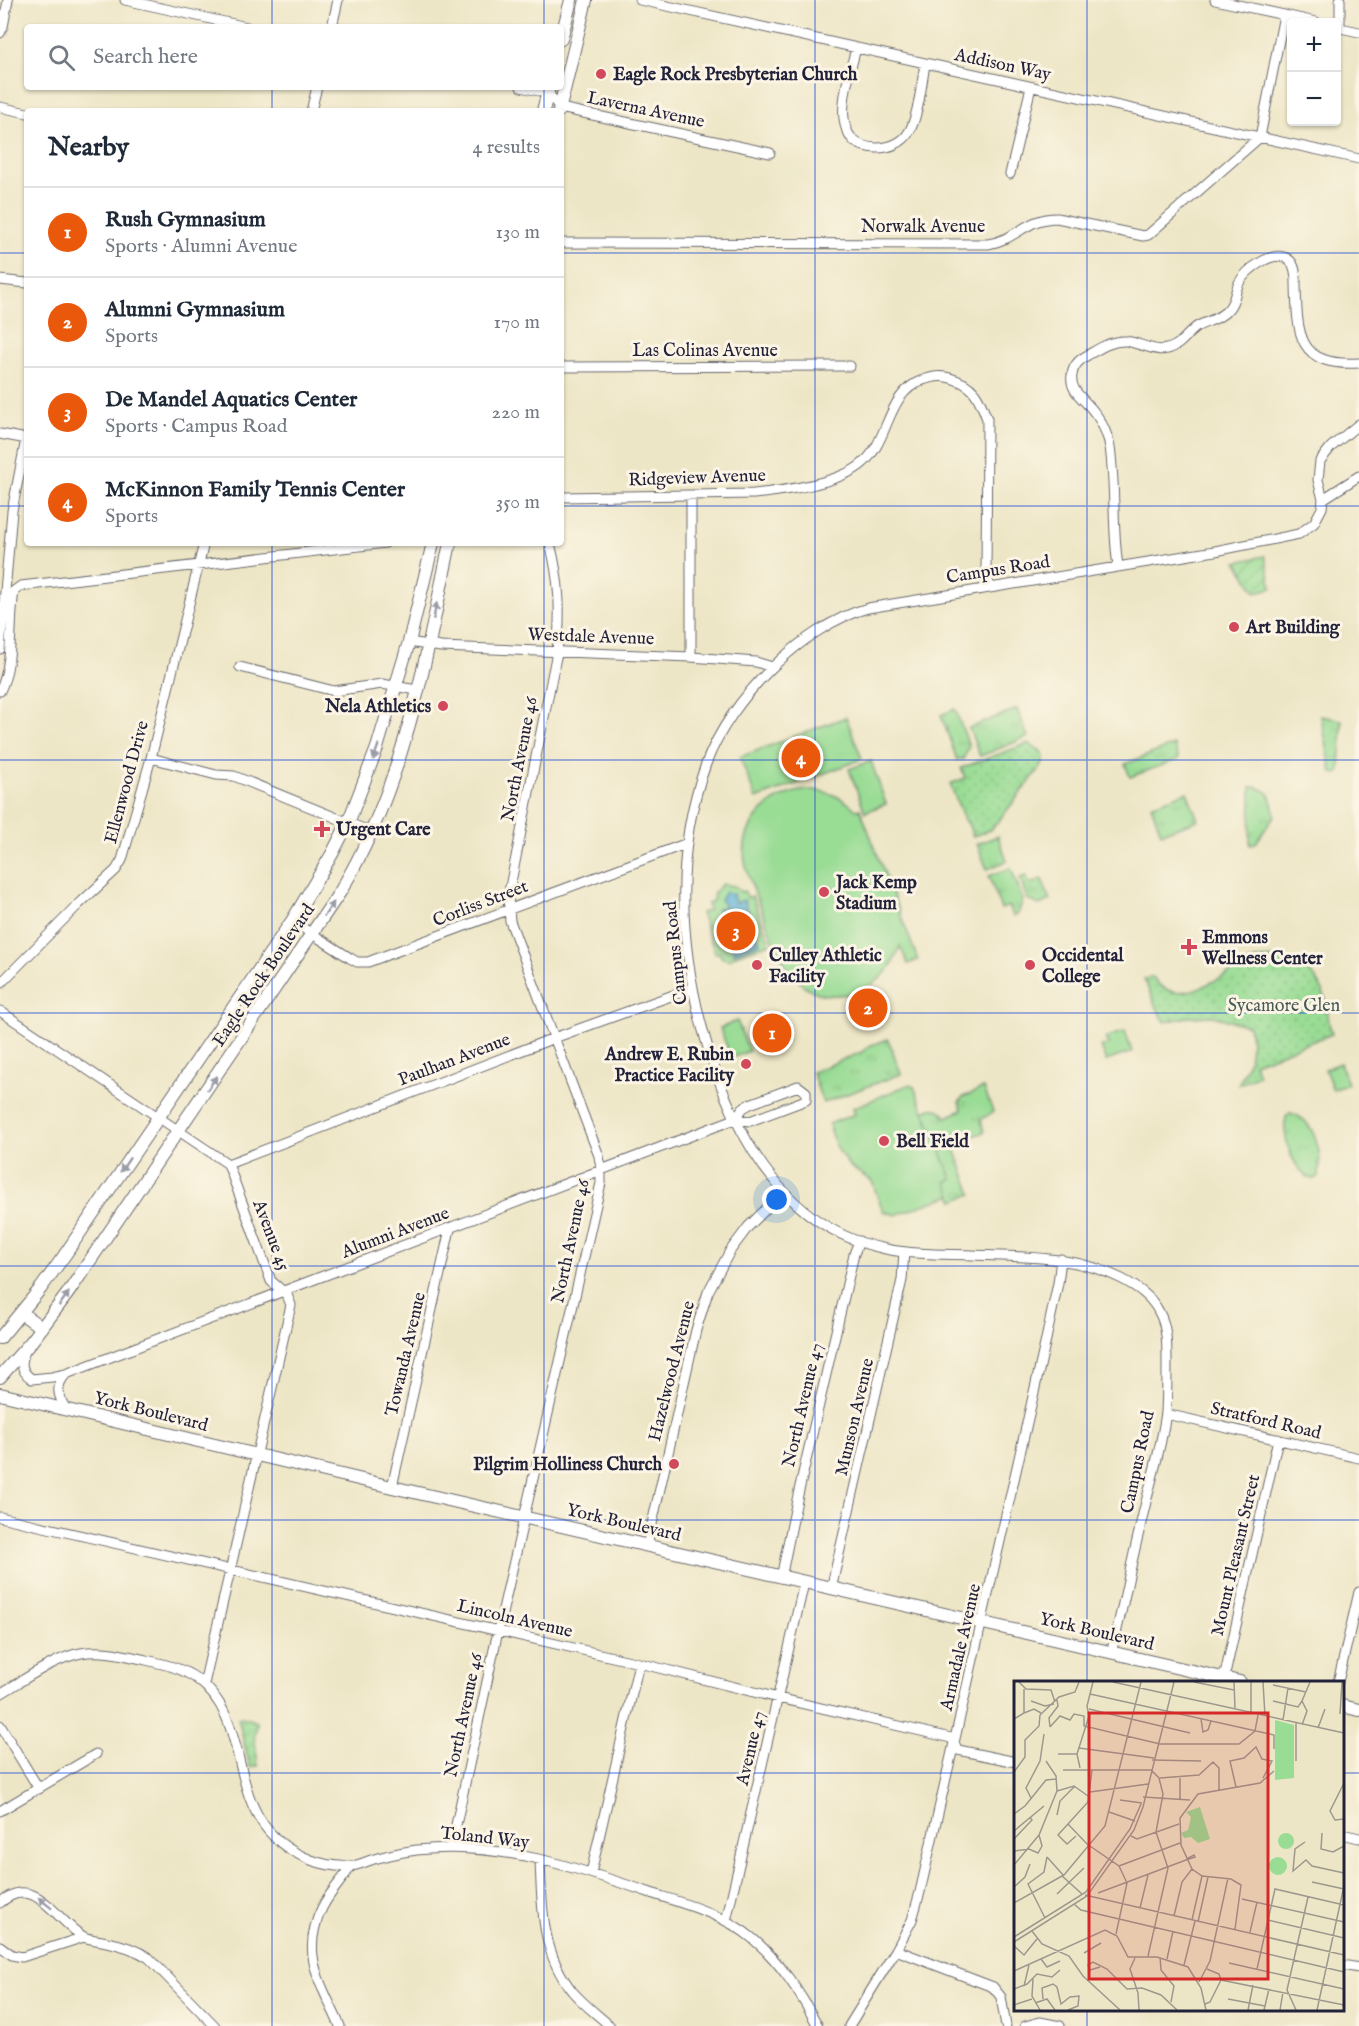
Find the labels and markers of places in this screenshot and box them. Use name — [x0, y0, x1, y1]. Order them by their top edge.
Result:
place label: Eagle Rock Presbyterian Church — [613, 64, 858, 87]
marker: Eagle Rock Presbyterian Church — [594, 67, 608, 81]
place label: Art Building — [1245, 617, 1341, 640]
marker: Art Building — [1227, 620, 1241, 634]
place label: Nela Athletics — [324, 696, 432, 719]
marker: Nela Athletics — [436, 699, 450, 713]
pin: 4 — [782, 736, 820, 780]
place label: Urgent Care — [335, 819, 431, 842]
marker: Urgent Care — [313, 820, 331, 838]
place label: Jack Kemp Stadium — [834, 872, 917, 916]
marker: Jack Kemp Stadium — [817, 885, 831, 899]
pin: 3 — [716, 908, 756, 954]
place label: Emmons Wellness Center — [1201, 927, 1323, 971]
marker: Emmons Wellness Center — [1180, 938, 1198, 956]
place label: Culley Athletic Facility — [769, 945, 882, 989]
place label: Occidental College — [1042, 945, 1124, 989]
marker: Culley Athletic Facility — [750, 958, 764, 972]
marker: Occidental College — [1023, 958, 1037, 972]
pin: 2 — [848, 986, 888, 1030]
pin: 1 — [752, 1010, 792, 1056]
place label: Andrew E. Rubin Practice Facility — [604, 1044, 735, 1088]
marker: Andrew E. Rubin Practice Facility — [739, 1057, 753, 1071]
place label: Bell Field — [896, 1131, 969, 1154]
marker: Bell Field — [877, 1134, 891, 1148]
place label: Pilgrim Holliness Church — [473, 1454, 662, 1477]
marker: Pilgrim Holliness Church — [667, 1457, 681, 1471]

